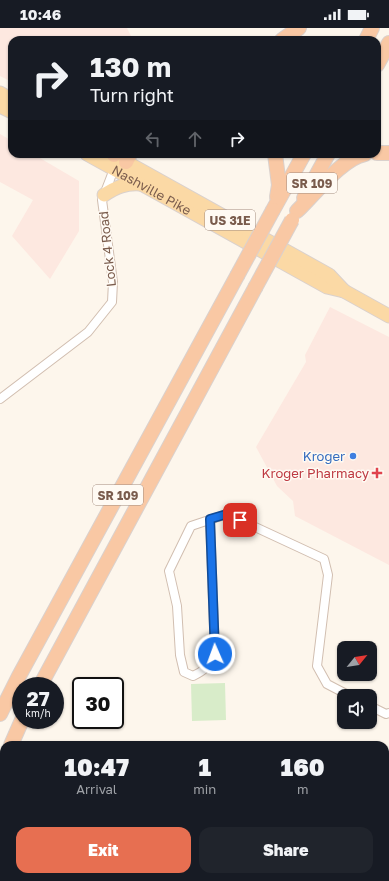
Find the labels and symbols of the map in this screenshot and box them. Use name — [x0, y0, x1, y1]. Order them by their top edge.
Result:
street label: Nashville Pike — [109, 161, 194, 218]
road number: SR 109 — [287, 173, 337, 193]
street label: Lock 4 Road — [95, 210, 119, 288]
road number: US 31E — [205, 210, 255, 230]
place label: Kroger — [303, 448, 345, 464]
marker: Kroger — [348, 451, 358, 461]
place label: Kroger Pharmacy — [262, 465, 370, 481]
marker: Kroger Pharmacy — [372, 468, 382, 478]
road number: SR 109 — [93, 485, 143, 505]
pin — [223, 503, 257, 537]
position arrow — [194, 633, 236, 675]
north arrow — [337, 641, 377, 681]
speed limit sign: 30 — [72, 677, 124, 729]

